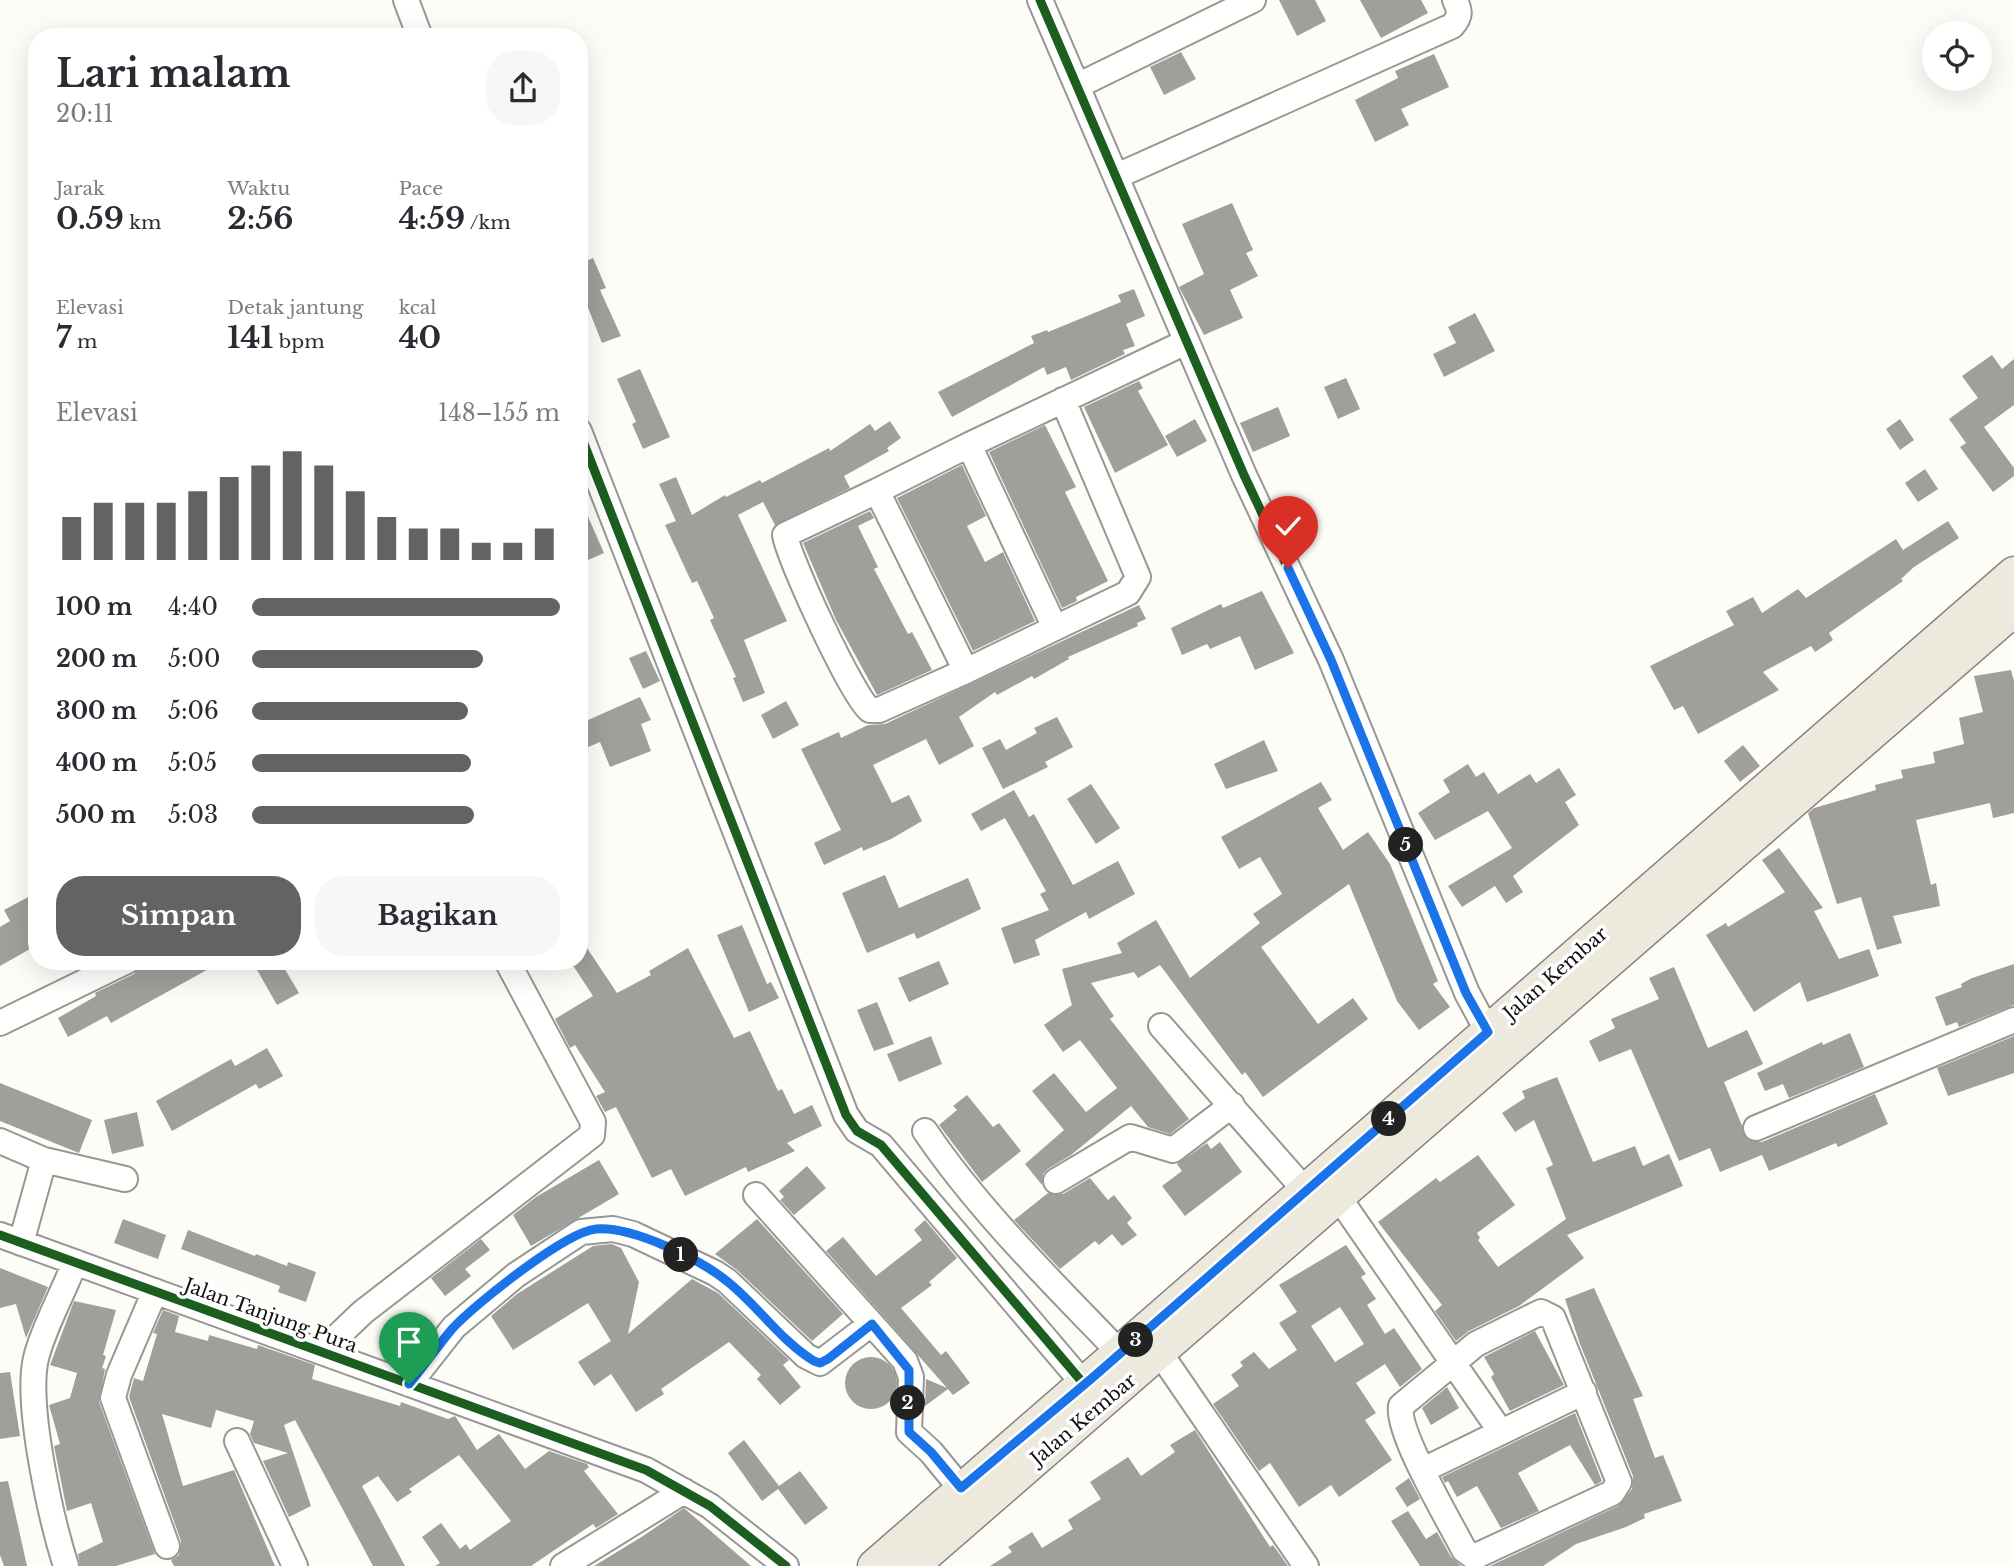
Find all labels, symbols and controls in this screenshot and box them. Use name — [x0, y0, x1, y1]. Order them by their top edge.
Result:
map controls — [1922, 21, 1992, 91]
button: locate — [1922, 21, 1992, 91]
text: Lari malam — [56, 50, 290, 97]
button: share — [486, 51, 560, 125]
text: 20:11 — [56, 100, 114, 128]
text: Jarak — [56, 177, 105, 200]
text: Waktu — [227, 177, 290, 200]
text: Pace — [399, 177, 443, 200]
text: 0.59 — [56, 200, 124, 237]
text: 2:56 — [227, 200, 293, 237]
text: 4:59 — [399, 200, 465, 237]
text: km — [124, 211, 161, 234]
text: /km — [465, 211, 511, 234]
text: Elevasi — [56, 296, 124, 319]
text: Detak jantung — [227, 296, 363, 319]
text: kcal — [399, 296, 437, 319]
text: 7 — [56, 319, 71, 356]
text: 141 — [227, 319, 273, 356]
text: 40 — [399, 319, 441, 356]
text: m — [71, 330, 97, 353]
text: bpm — [273, 330, 325, 353]
text: Elevasi — [56, 399, 138, 427]
text: 148–155 m — [438, 399, 560, 427]
pin — [1258, 496, 1318, 568]
icon: check — [1269, 507, 1307, 545]
text: 100 m — [56, 593, 132, 621]
text: 4:40 — [168, 593, 218, 621]
text: 200 m — [56, 645, 137, 673]
text: 5:00 — [168, 645, 220, 673]
text: 300 m — [56, 697, 137, 725]
text: 5:06 — [168, 697, 219, 725]
text: 400 m — [56, 749, 138, 777]
text: 5:05 — [168, 749, 217, 777]
text: 500 m — [56, 801, 136, 829]
text: 5:03 — [168, 801, 218, 829]
pin: 5 — [1388, 828, 1424, 862]
text: 5 — [1400, 833, 1411, 856]
button: Simpan — [56, 876, 301, 956]
button: Bagikan — [315, 876, 560, 956]
street label: Jalan Kembar — [1496, 922, 1612, 1027]
pin: 4 — [1372, 1102, 1406, 1136]
text: 4 — [1382, 1107, 1395, 1130]
pin: 1 — [664, 1238, 698, 1272]
text: 1 — [676, 1243, 685, 1266]
street label: Jalan Tanjung Pura — [178, 1272, 361, 1358]
pin — [379, 1312, 439, 1384]
pin: 3 — [1118, 1322, 1154, 1358]
icon: arrive — [390, 1323, 428, 1361]
text: 3 — [1129, 1328, 1142, 1351]
street label: Jalan Kembar — [1024, 1369, 1141, 1472]
pin: 2 — [890, 1386, 926, 1420]
text: 2 — [901, 1391, 914, 1414]

